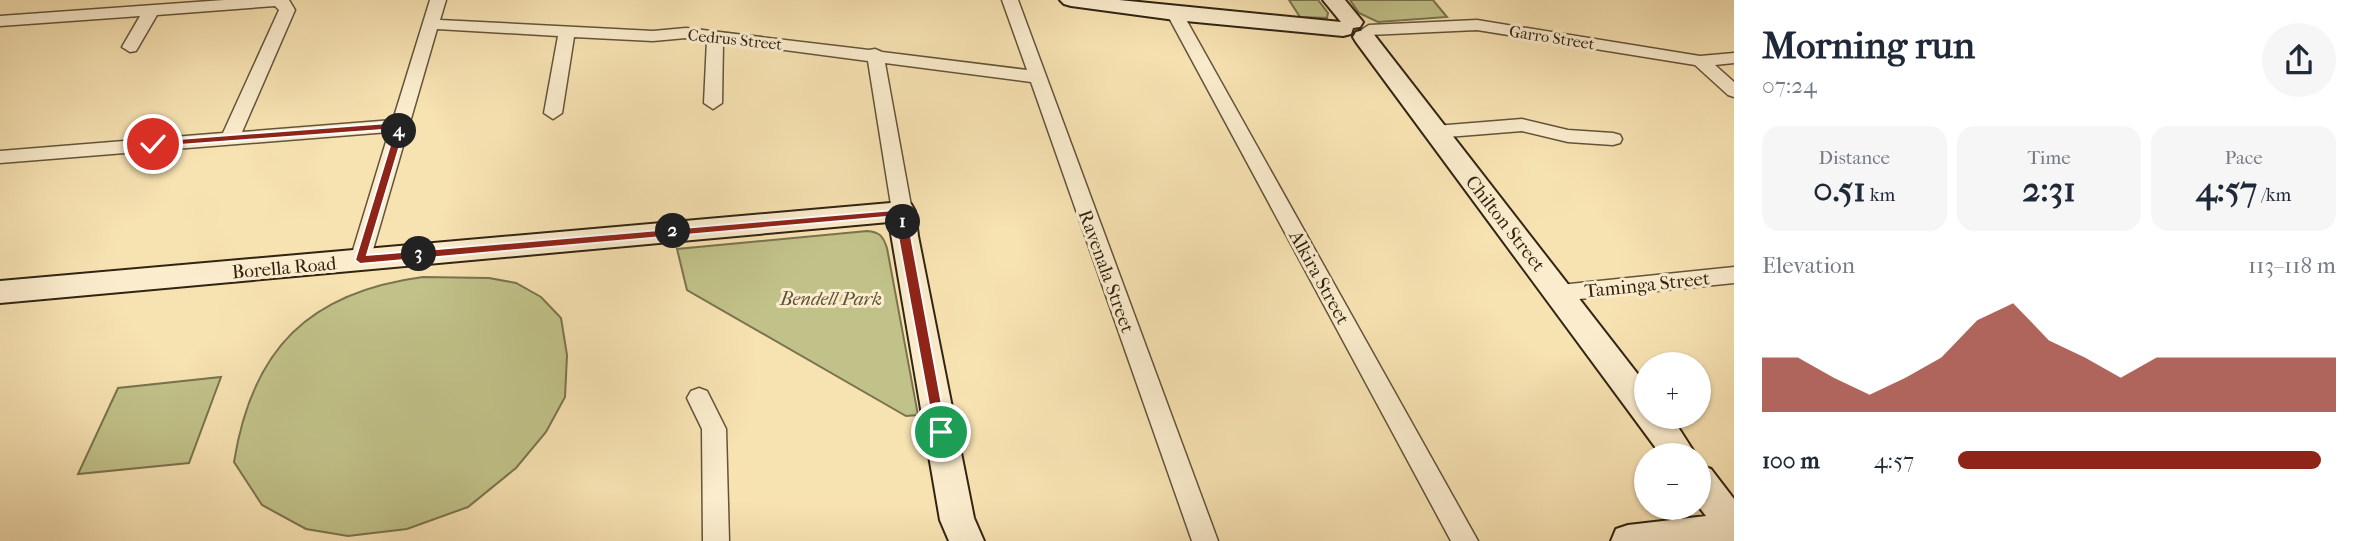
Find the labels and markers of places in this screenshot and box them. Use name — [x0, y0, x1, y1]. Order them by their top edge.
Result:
pin — [123, 114, 183, 174]
pin: 4 — [382, 114, 416, 148]
pin: 1 — [886, 204, 920, 240]
pin: 2 — [656, 214, 690, 248]
pin: 3 — [402, 236, 436, 272]
pin — [911, 402, 971, 462]

